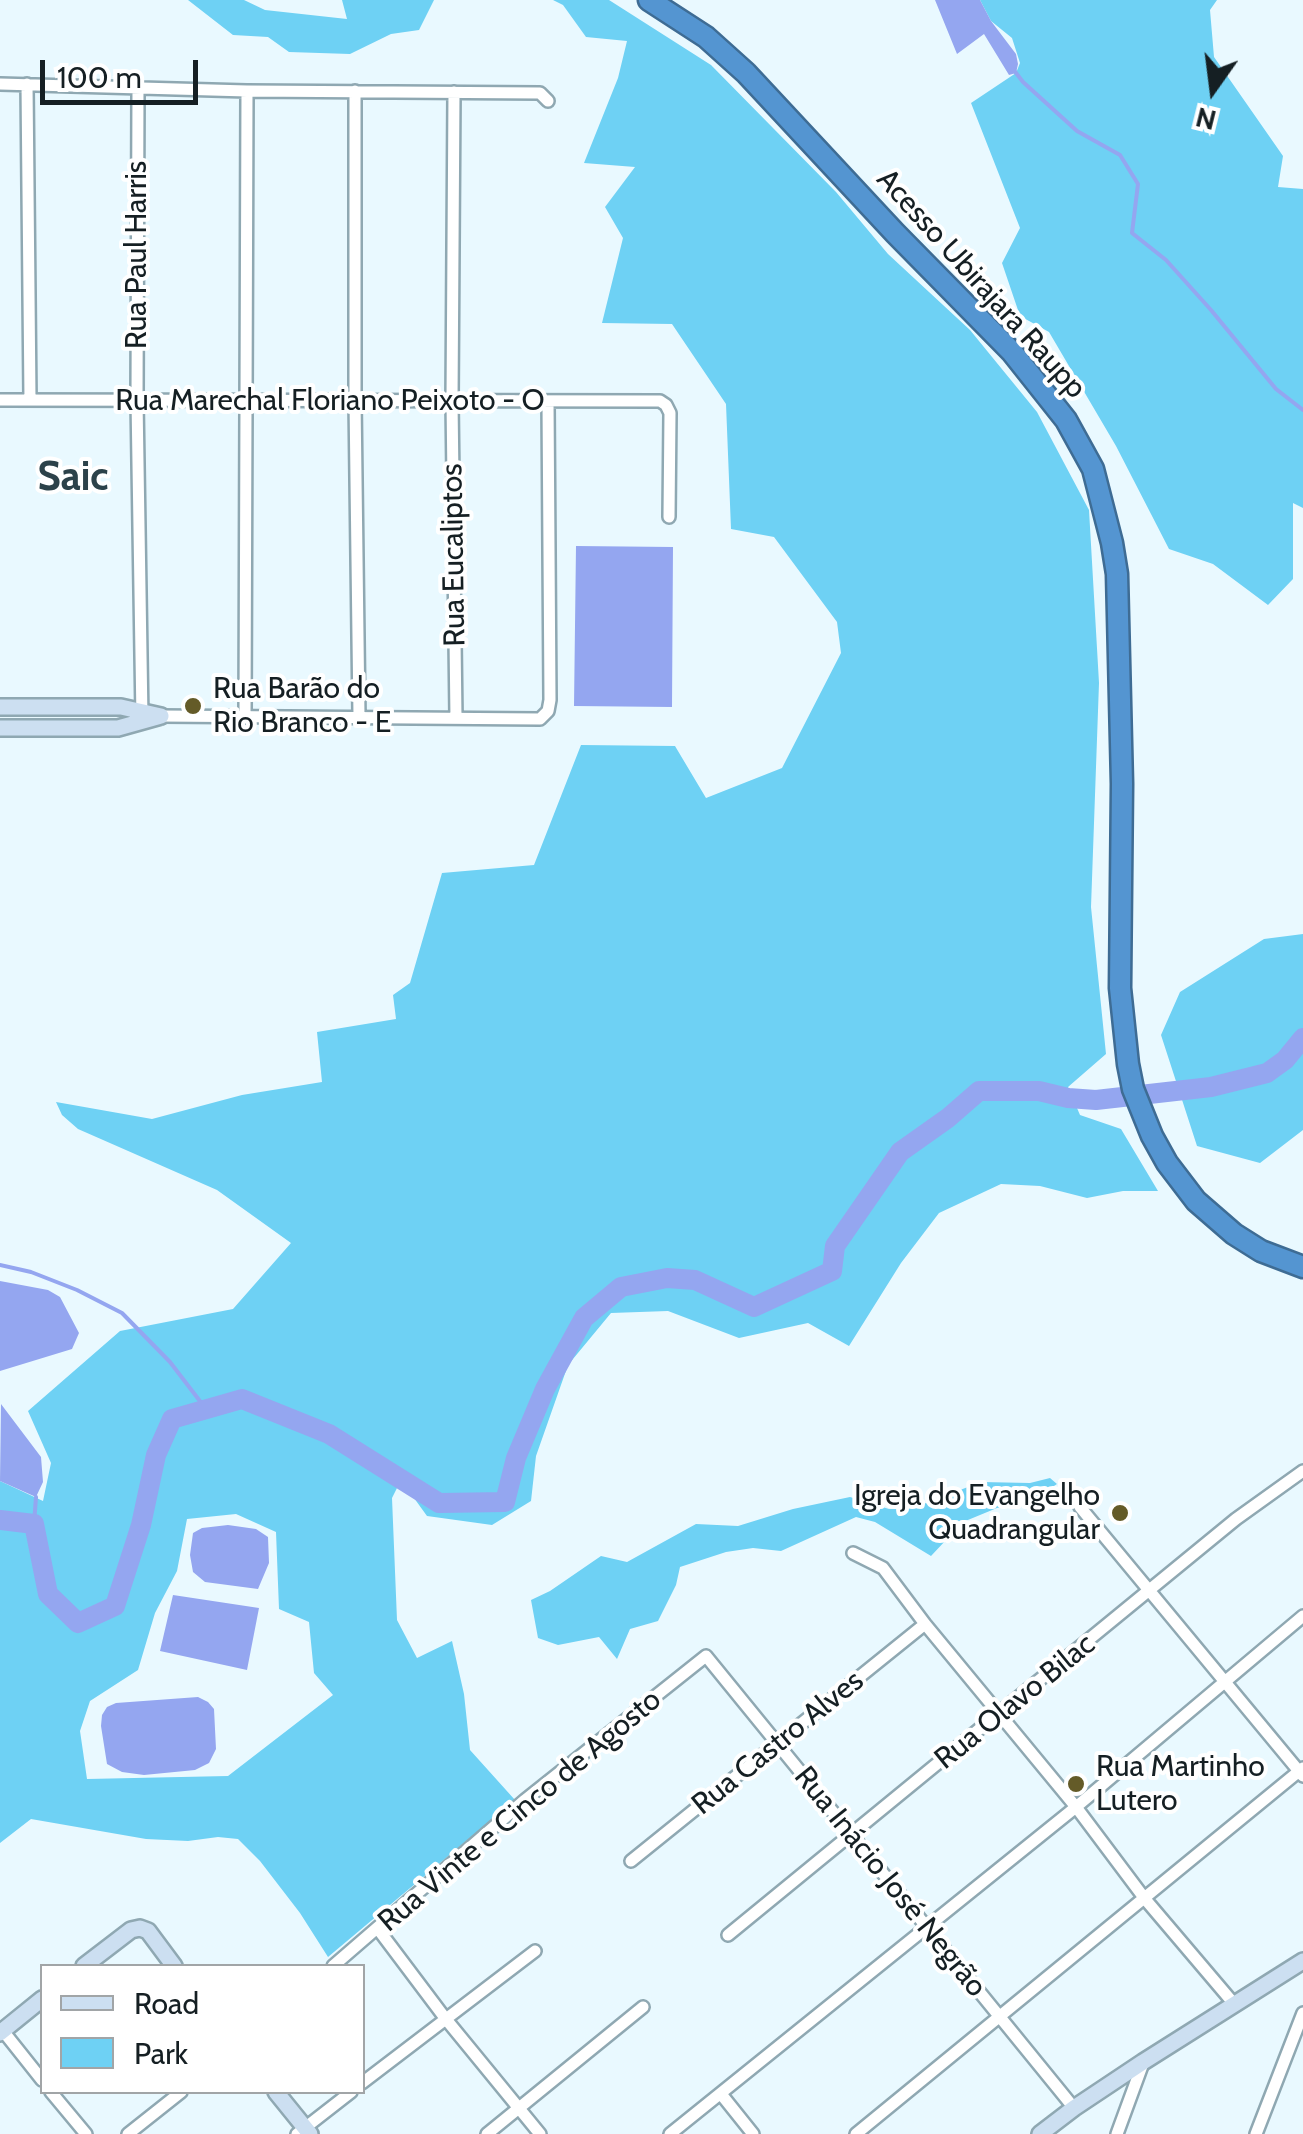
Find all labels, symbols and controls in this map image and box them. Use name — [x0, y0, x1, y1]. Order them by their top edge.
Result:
scale bar — [45, 40, 202, 102]
north arrow — [1163, 40, 1263, 140]
text: 100 m — [57, 59, 142, 96]
text: N — [1192, 100, 1219, 138]
street label: Rua Paul Harris — [119, 161, 155, 349]
street label: Acesso Ubirajara Raupp — [869, 162, 1093, 406]
street label: Rua Marechal Floriano Peixoto - O — [115, 383, 545, 419]
district label: Saic — [38, 454, 108, 502]
street label: Rua Eucaliptos — [434, 463, 474, 647]
place label: Rua Barão do Rio Branco - E — [213, 671, 391, 742]
marker: Rua Barão do Rio Branco - E — [182, 695, 204, 717]
place label: Igreja do Evangelho Quadrangular — [854, 1478, 1100, 1548]
marker: Igreja do Evangelho Quadrangular — [1109, 1502, 1131, 1524]
street label: Rua Olavo Bilac — [928, 1627, 1102, 1777]
street label: Rua Castro Alves — [685, 1663, 871, 1823]
street label: Rua Vinte e Cinco de Agosto — [371, 1682, 669, 1940]
place label: Rua Martinho Lutero — [1096, 1749, 1265, 1820]
street label: Rua Inácio José Negrão — [786, 1760, 994, 2004]
marker: Rua Martinho Lutero — [1065, 1773, 1087, 1795]
legend — [40, 1964, 365, 2094]
text: Road — [134, 1985, 199, 2022]
text: Park — [134, 2035, 188, 2072]

